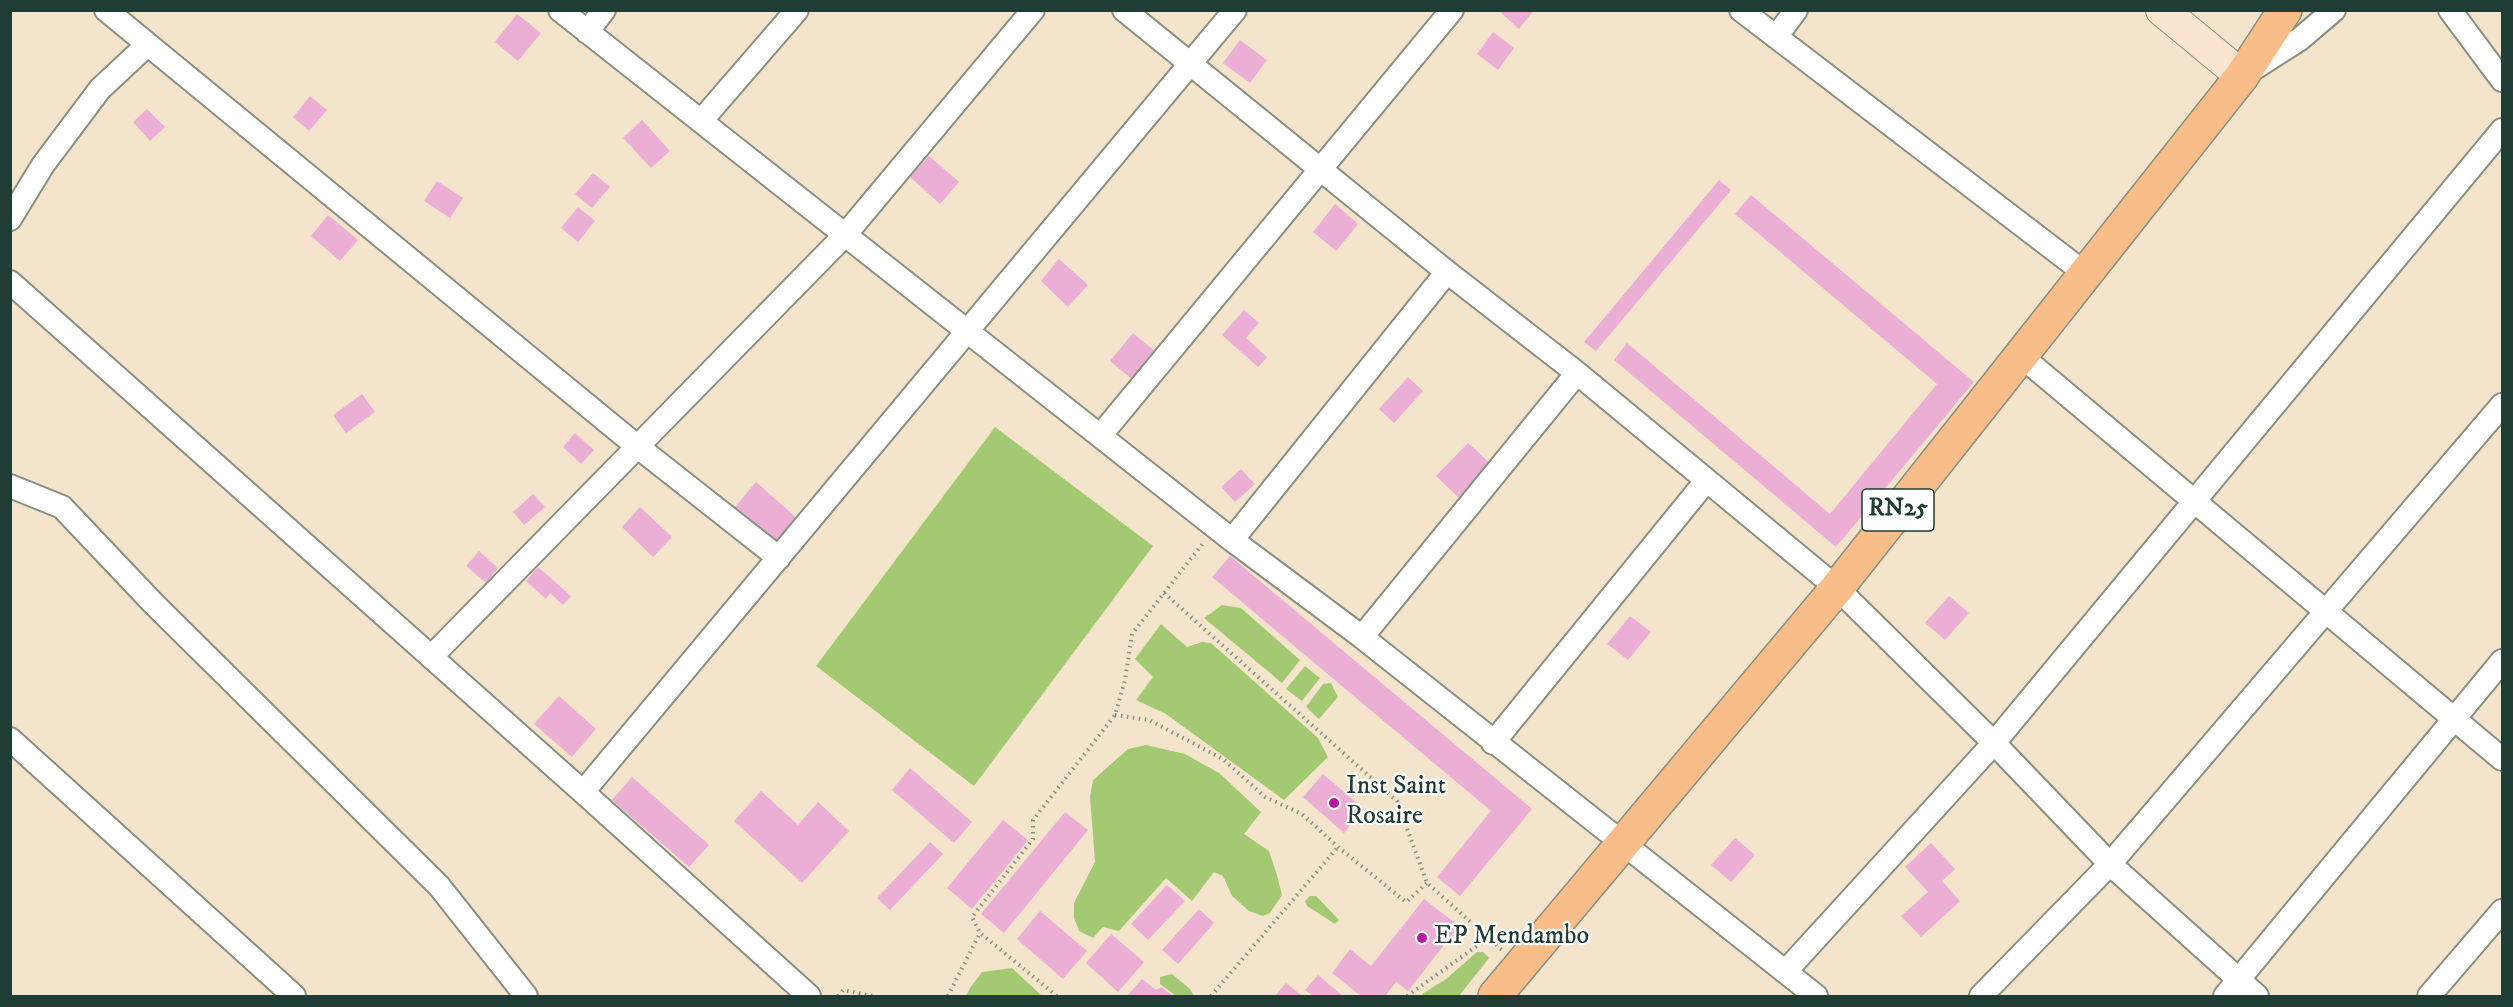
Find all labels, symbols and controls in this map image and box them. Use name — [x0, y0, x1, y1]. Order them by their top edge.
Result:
road number: RN25 — [1862, 489, 1934, 531]
place label: Inst Saint Rosaire — [1346, 772, 1446, 834]
marker: Inst Saint Rosaire — [1327, 796, 1341, 810]
place label: EP Mendambo — [1434, 922, 1589, 954]
marker: EP Mendambo — [1415, 931, 1429, 945]

